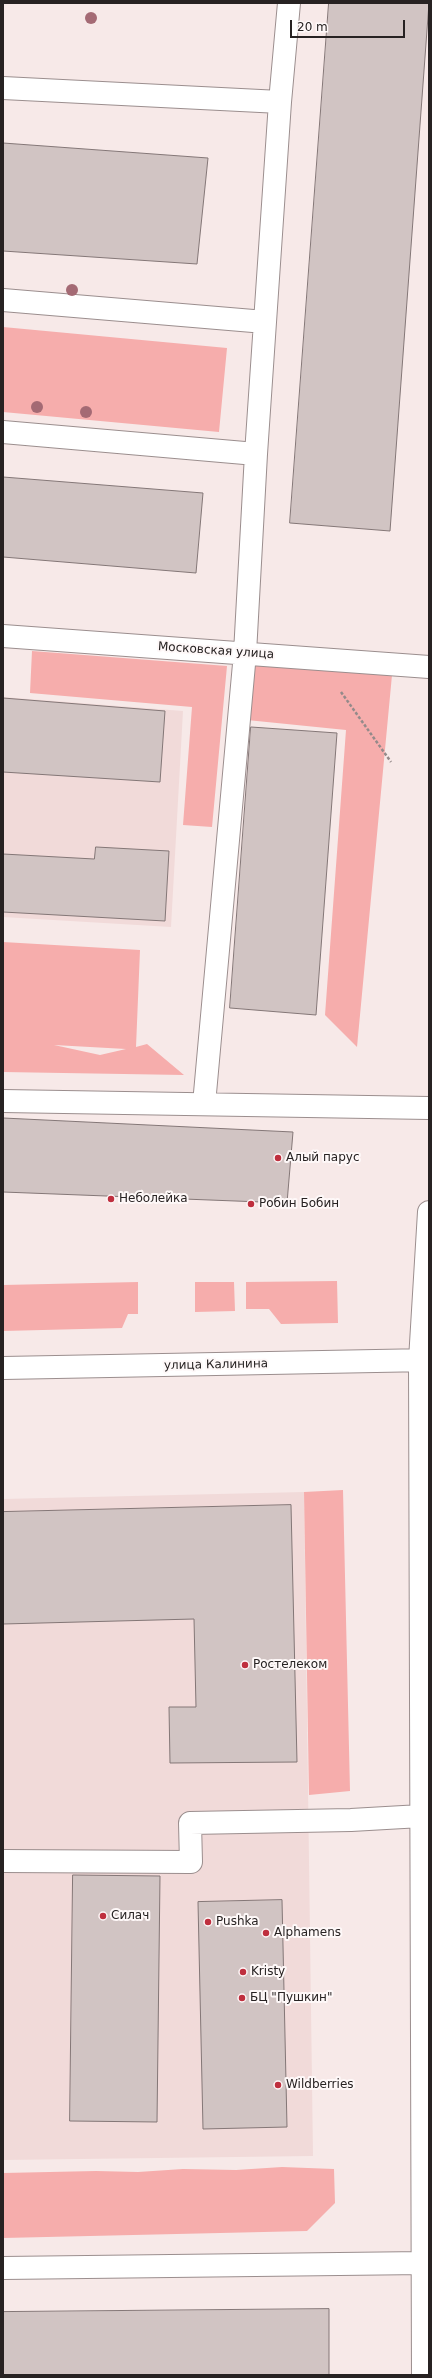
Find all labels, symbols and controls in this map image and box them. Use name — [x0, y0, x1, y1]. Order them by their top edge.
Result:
scale bar — [292, 12, 407, 38]
text: 20 m — [297, 20, 328, 34]
street label: Московская улица — [157, 640, 275, 662]
place label: Алый парус — [286, 1151, 359, 1165]
marker: Алый парус — [273, 1153, 283, 1163]
place label: Неболейка — [119, 1192, 188, 1206]
marker: Неболейка — [106, 1194, 116, 1204]
place label: Робин Бобин — [259, 1197, 339, 1211]
marker: Робин Бобин — [246, 1199, 256, 1209]
street label: улица Калинина — [164, 1357, 268, 1373]
place label: Ростелеком — [253, 1658, 327, 1672]
marker: Ростелеком — [240, 1660, 250, 1670]
place label: Силач — [111, 1909, 149, 1923]
marker: Силач — [98, 1911, 108, 1921]
place label: Pushka — [216, 1915, 259, 1929]
marker: Pushka — [203, 1917, 213, 1927]
place label: Alphamens — [274, 1926, 341, 1940]
marker: Alphamens — [261, 1928, 271, 1938]
place label: Kristy — [251, 1965, 285, 1979]
marker: Kristy — [238, 1967, 248, 1977]
place label: БЦ "Пушкин" — [250, 1991, 332, 2005]
marker: БЦ "Пушкин" — [237, 1993, 247, 2003]
place label: Wildberries — [286, 2078, 354, 2092]
marker: Wildberries — [273, 2080, 283, 2090]

